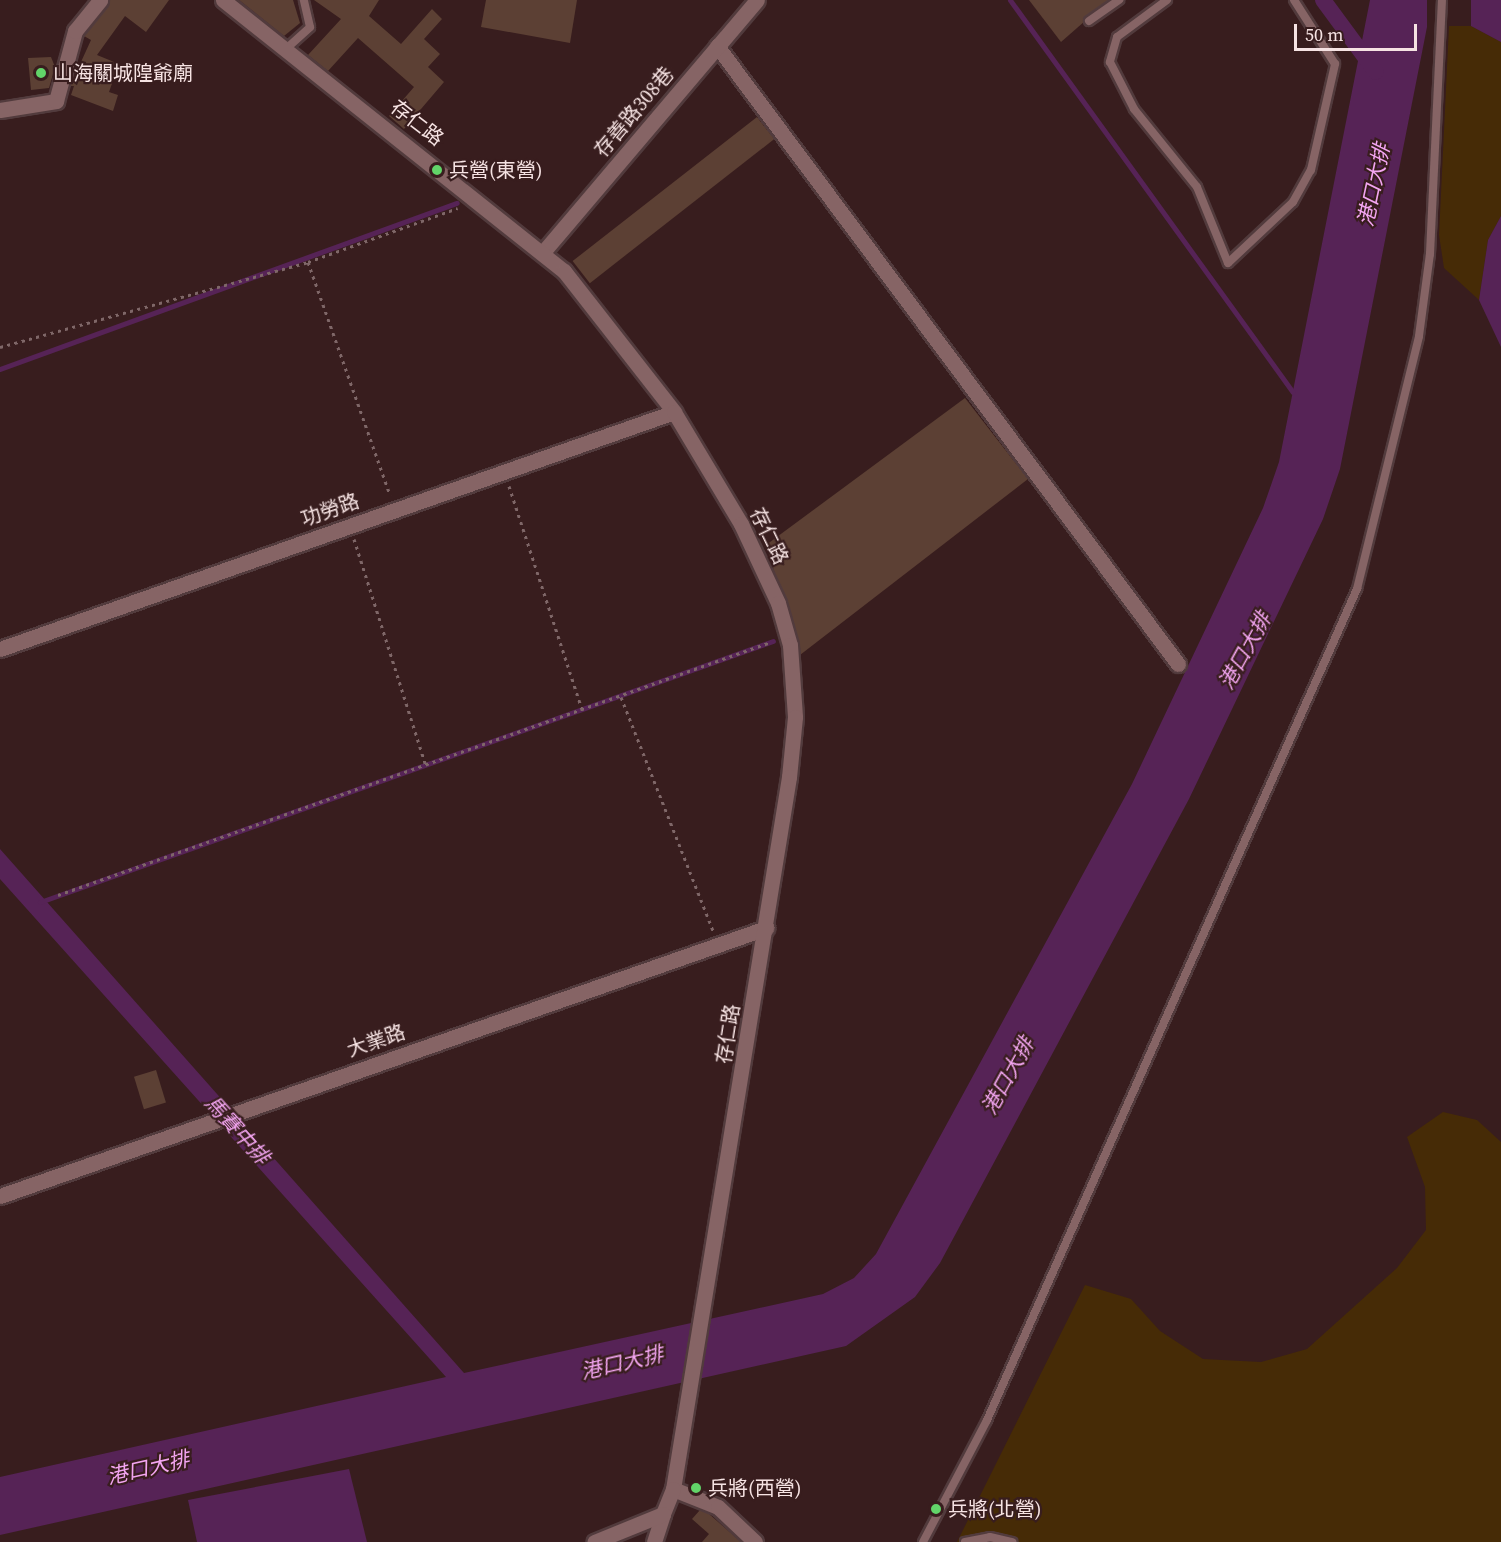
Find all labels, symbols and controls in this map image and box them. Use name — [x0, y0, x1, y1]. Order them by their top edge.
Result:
scale bar — [1297, 12, 1420, 50]
text: 50 m — [1305, 22, 1343, 47]
place label: 山海關城隍爺廟 — [53, 61, 193, 85]
street label: 存善路308巷 — [589, 62, 679, 162]
marker: 山海關城隍爺廟 — [34, 66, 48, 80]
street label: 存仁路 — [386, 95, 448, 151]
water label: 港口大排 — [1353, 141, 1395, 229]
place label: 兵營(東營) — [449, 158, 543, 182]
marker: 兵營(東營) — [430, 163, 444, 177]
street label: 功勞路 — [298, 489, 362, 531]
street label: 存仁路 — [745, 504, 793, 568]
water label: 港口大排 — [1214, 608, 1276, 694]
street label: 存仁路 — [711, 1002, 745, 1066]
street label: 大業路 — [344, 1020, 408, 1062]
water label: 港口大排 — [977, 1033, 1039, 1119]
water label: 馬賽中排 — [200, 1090, 274, 1170]
water label: 港口大排 — [578, 1341, 666, 1385]
water label: 港口大排 — [104, 1446, 192, 1490]
place label: 兵將(西營) — [708, 1476, 802, 1500]
marker: 兵將(西營) — [689, 1481, 703, 1495]
place label: 兵將(北營) — [948, 1497, 1042, 1521]
marker: 兵將(北營) — [929, 1502, 943, 1516]

